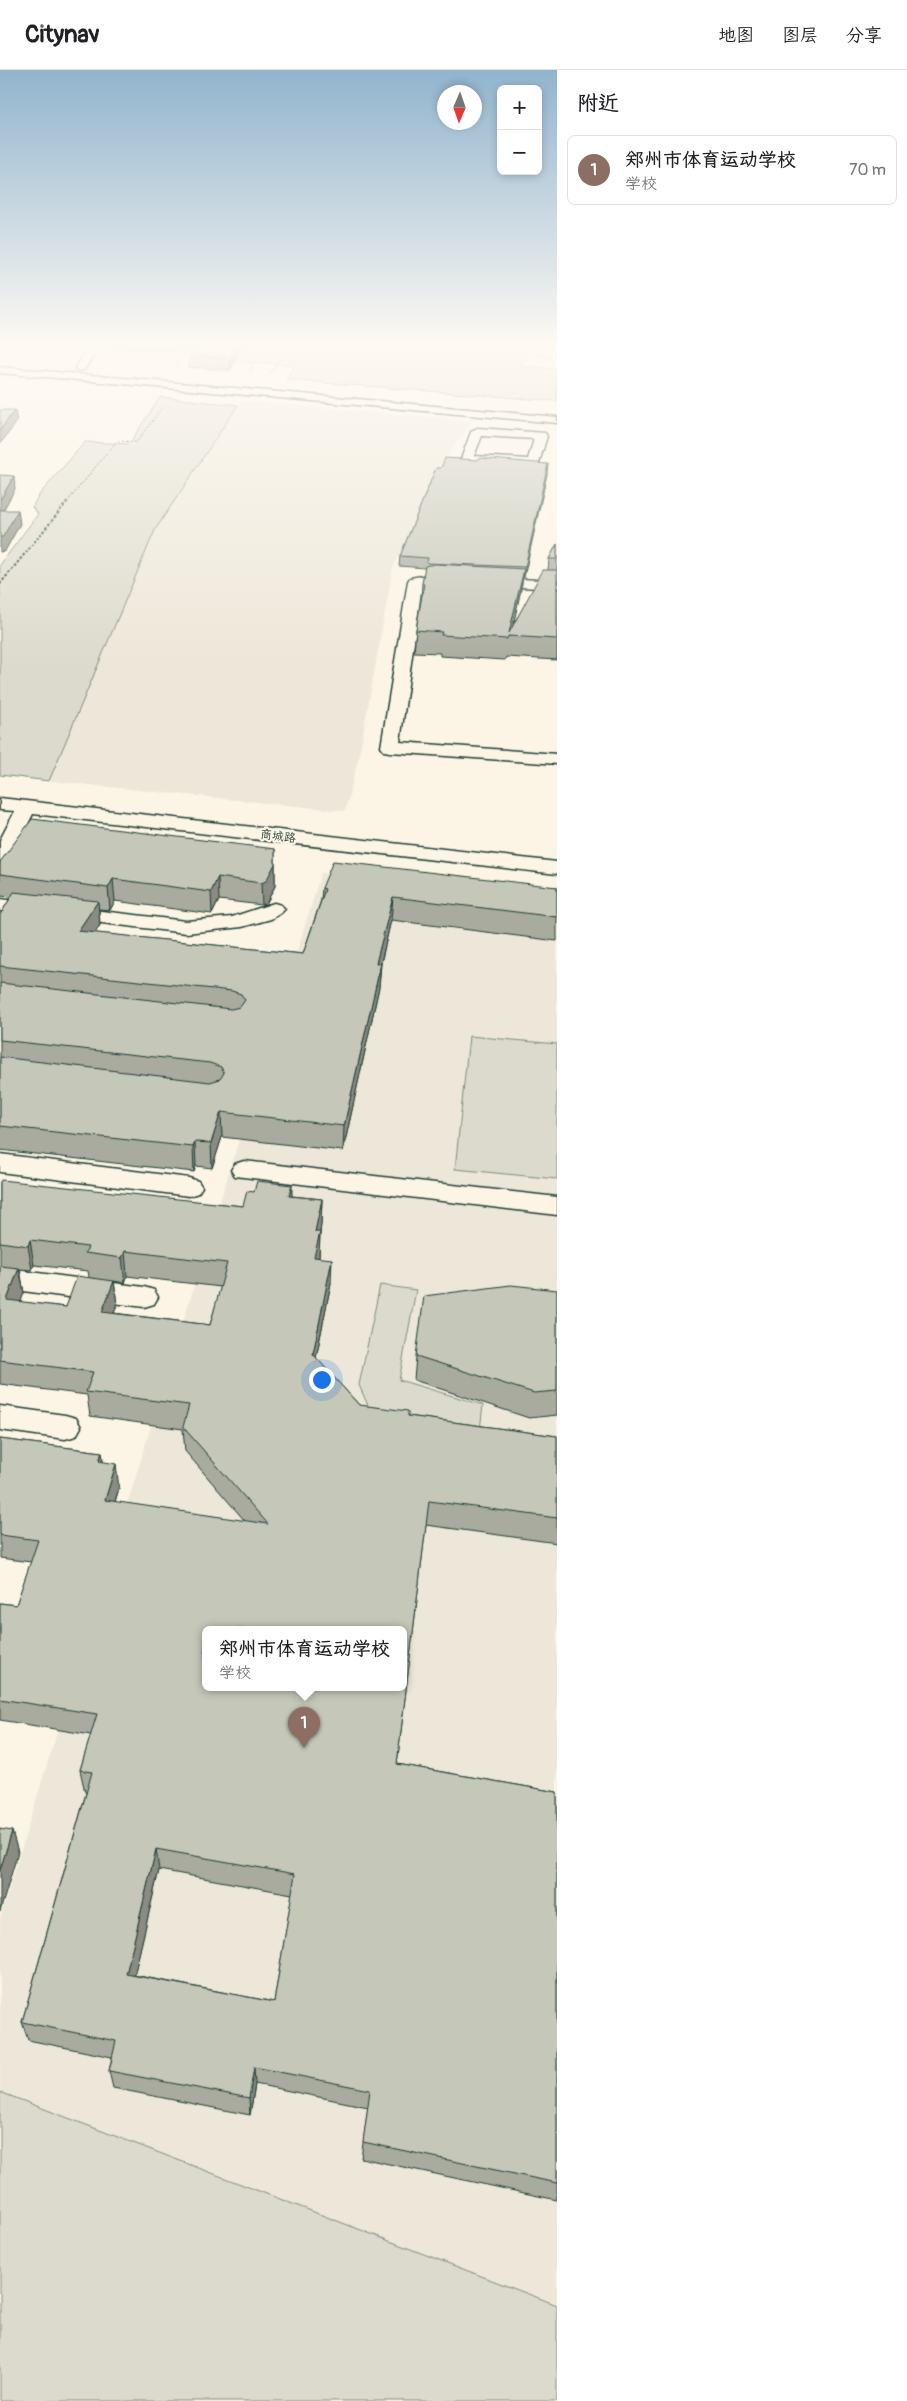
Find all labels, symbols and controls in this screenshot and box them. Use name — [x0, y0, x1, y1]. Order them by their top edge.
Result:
text: Citynav — [25, 20, 100, 49]
text: 地图 — [718, 24, 754, 47]
text: 图层 — [782, 24, 818, 47]
text: 分享 — [846, 24, 882, 47]
north arrow — [437, 85, 482, 130]
map controls — [497, 85, 542, 175]
button: + — [497, 85, 542, 130]
text: 附近 — [577, 90, 619, 117]
button: − — [497, 130, 542, 175]
text: 郑州市体育运动学校 — [625, 148, 796, 172]
text: 1 — [591, 160, 597, 180]
text: 70 m — [849, 160, 886, 180]
text: 学校 — [625, 174, 657, 194]
street label: 商城路 — [259, 827, 297, 846]
your location — [309, 1367, 335, 1393]
popup — [202, 1626, 407, 1691]
text: 郑州市体育运动学校 — [219, 1637, 390, 1661]
text: 学校 — [219, 1663, 251, 1683]
pin: 1 — [288, 1707, 320, 1748]

